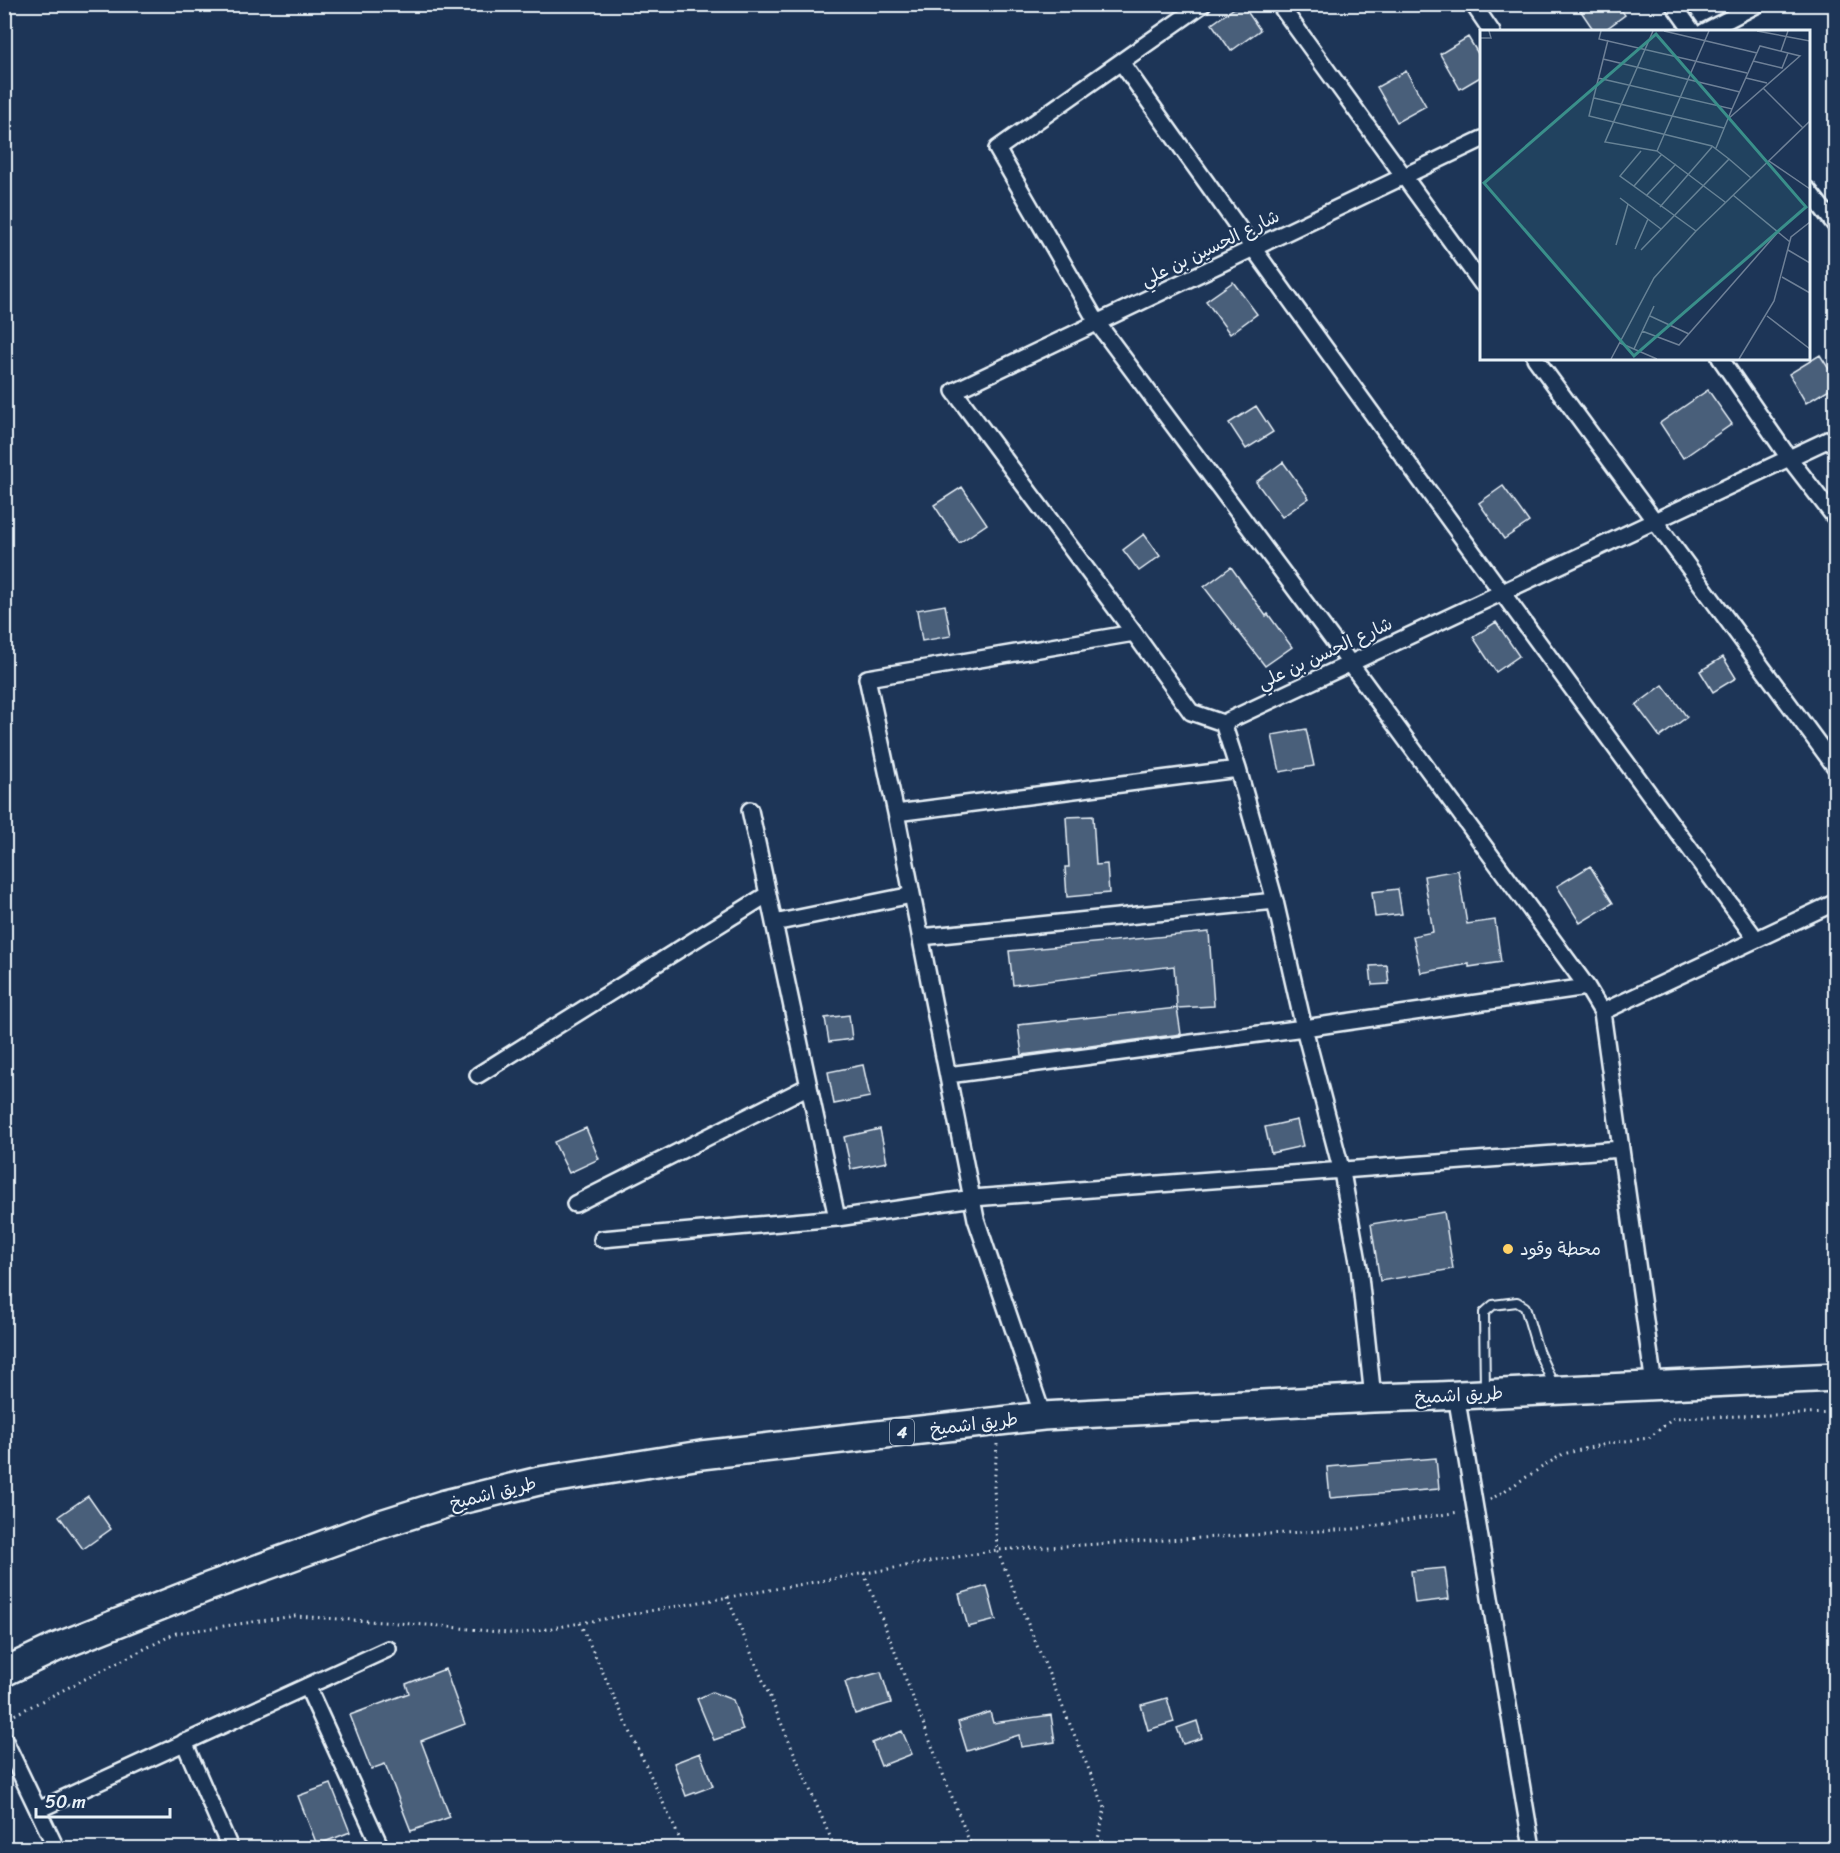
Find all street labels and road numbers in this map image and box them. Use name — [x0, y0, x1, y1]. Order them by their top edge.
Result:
street label: شارع الحسين بن علي — [1135, 200, 1285, 296]
street label: شارع الحسن بن علي — [1252, 608, 1398, 698]
street label: طريق اشميخ — [1414, 1377, 1504, 1413]
street label: طريق اشميخ — [928, 1403, 1020, 1445]
road number: 4 — [890, 1419, 914, 1445]
street label: طريق اشميخ — [446, 1467, 540, 1519]

